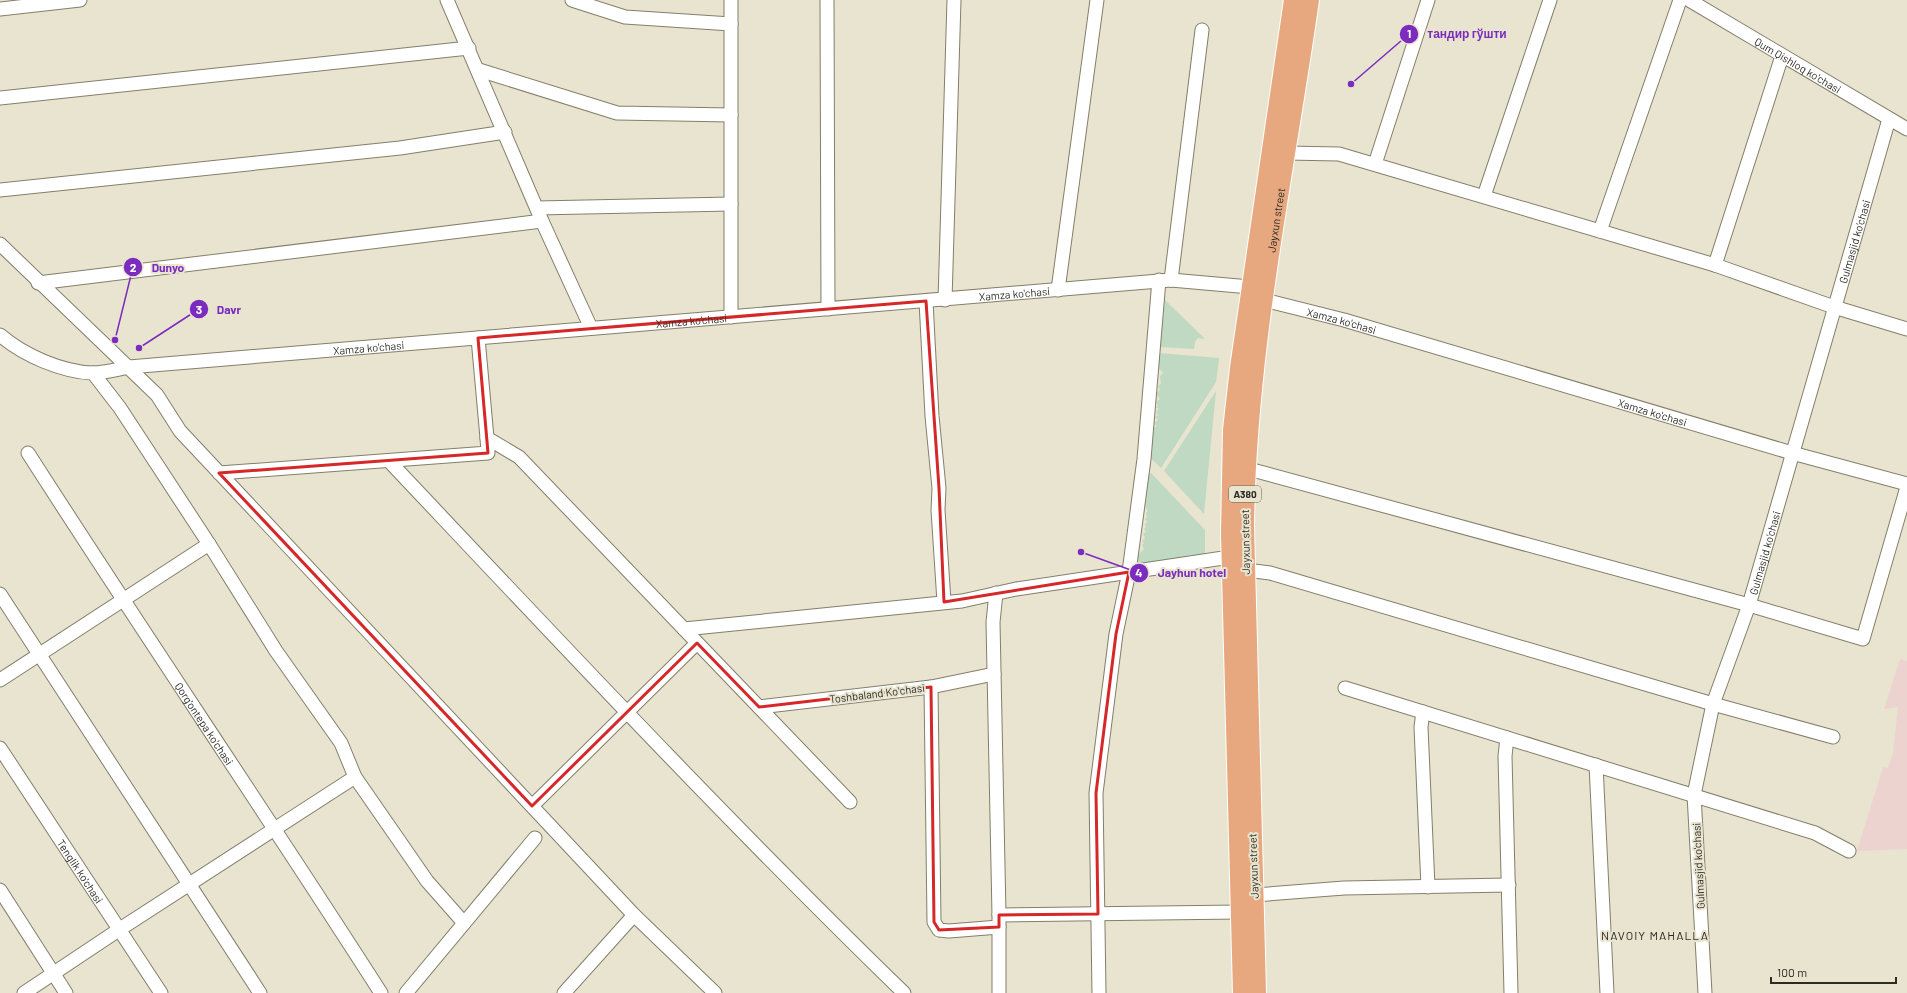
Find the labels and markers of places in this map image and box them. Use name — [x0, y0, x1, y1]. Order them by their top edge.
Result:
callout: тандир гўшти — [1399, 22, 1515, 46]
callout: Dunyo — [123, 255, 192, 279]
callout: Davr — [189, 297, 249, 321]
callout: Jayhun hotel — [1129, 561, 1234, 585]

